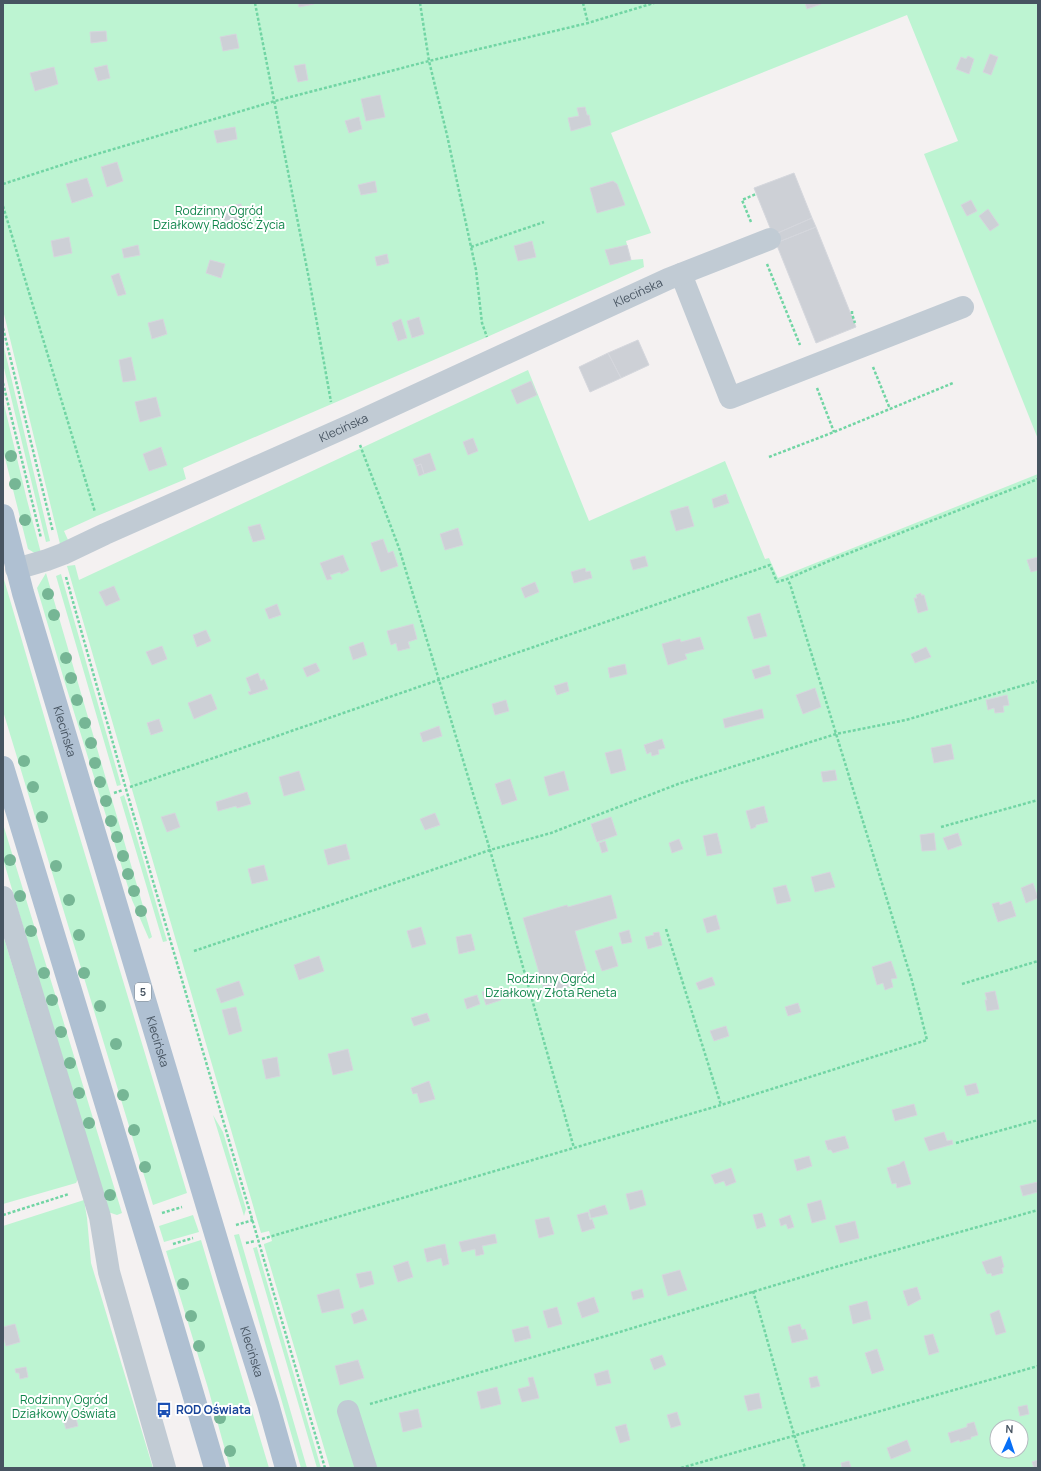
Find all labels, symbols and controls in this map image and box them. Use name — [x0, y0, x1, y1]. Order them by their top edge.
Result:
park label: Rodzinny Ogród Działkowy Radość Życia — [153, 202, 285, 233]
street label: Klecińska — [611, 274, 665, 311]
street label: Klecińska — [316, 409, 371, 446]
street label: Klecińska — [49, 704, 81, 759]
park label: Rodzinny Ogród Działkowy Złota Reneta — [485, 970, 617, 1001]
road number: 5 — [135, 983, 151, 1001]
street label: Klecińska — [142, 1014, 174, 1069]
street label: Klecińska — [236, 1324, 268, 1379]
park label: Rodzinny Ogród Działkowy Oświata — [12, 1391, 116, 1422]
bus stop icon: ROD Oświata — [155, 1401, 173, 1419]
place label: ROD Oświata — [176, 1401, 251, 1418]
north arrow — [989, 1419, 1029, 1459]
text: N — [1005, 1421, 1014, 1436]

